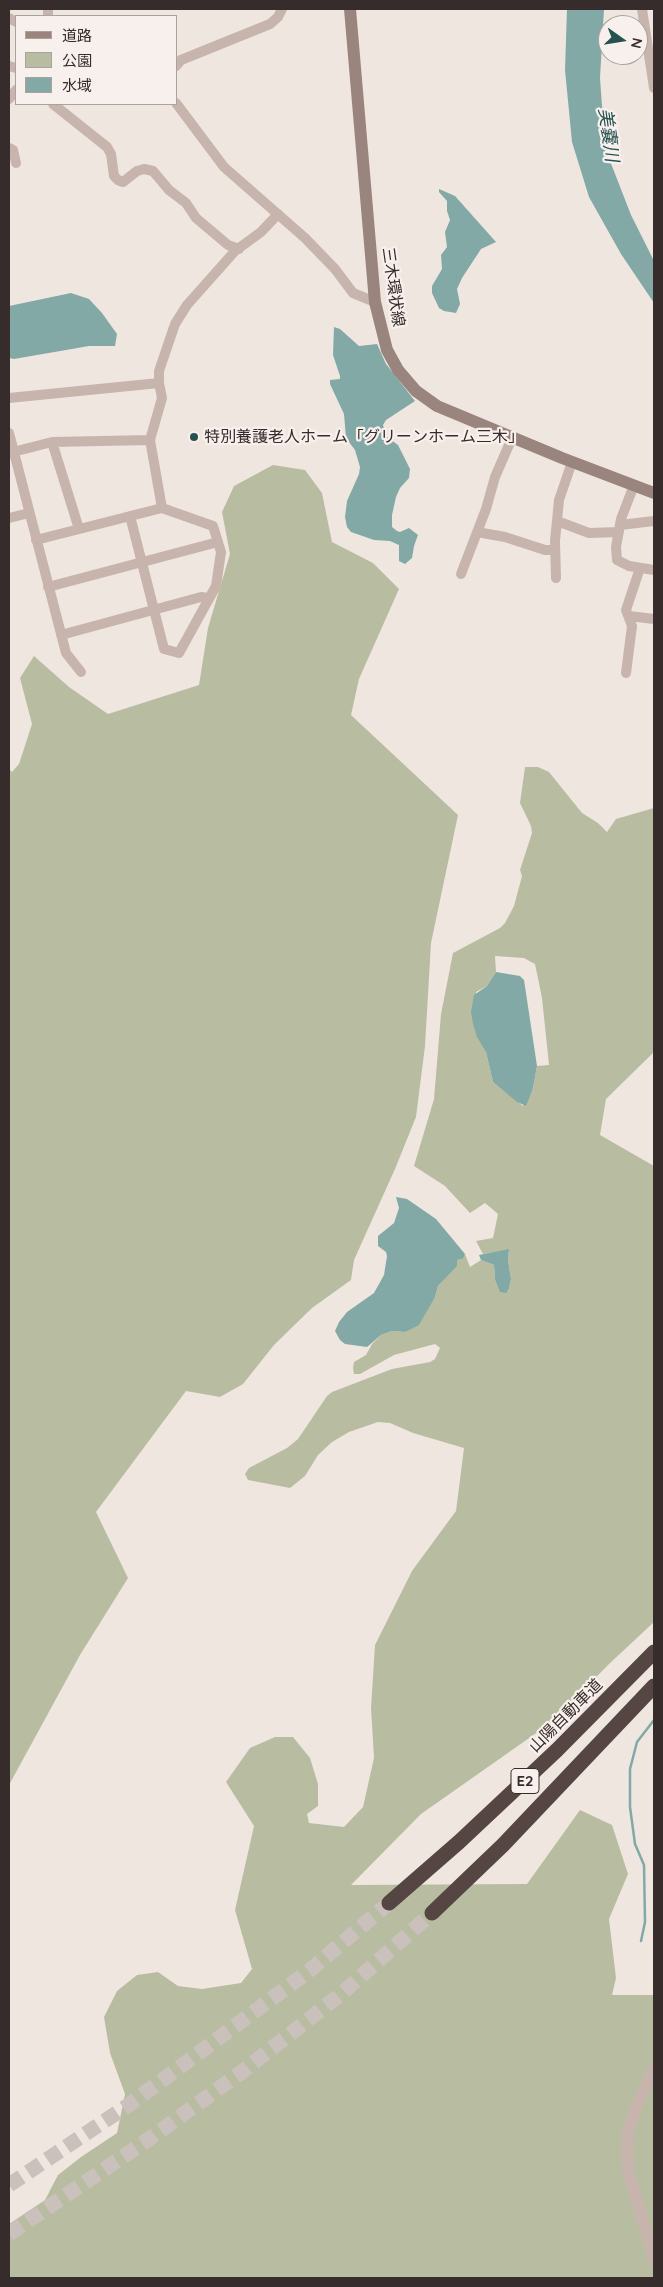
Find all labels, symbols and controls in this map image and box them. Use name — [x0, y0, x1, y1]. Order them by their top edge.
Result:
legend — [15, 15, 178, 105]
north arrow — [598, 15, 648, 65]
text: 道路 — [62, 26, 92, 45]
text: N — [627, 36, 647, 50]
text: 公園 — [62, 51, 92, 70]
text: 水域 — [62, 76, 92, 95]
water label: 美嚢川 — [594, 107, 622, 163]
street label: 三木環状線 — [378, 246, 408, 328]
place label: 特別養護老人ホーム「グリーンホーム三木」 — [204, 427, 524, 447]
marker: 特別養護老人ホーム「グリーンホーム三木」 — [188, 431, 200, 443]
street label: 山陽自動車道 — [525, 1675, 607, 1757]
road number: E2 — [511, 1768, 539, 1794]

